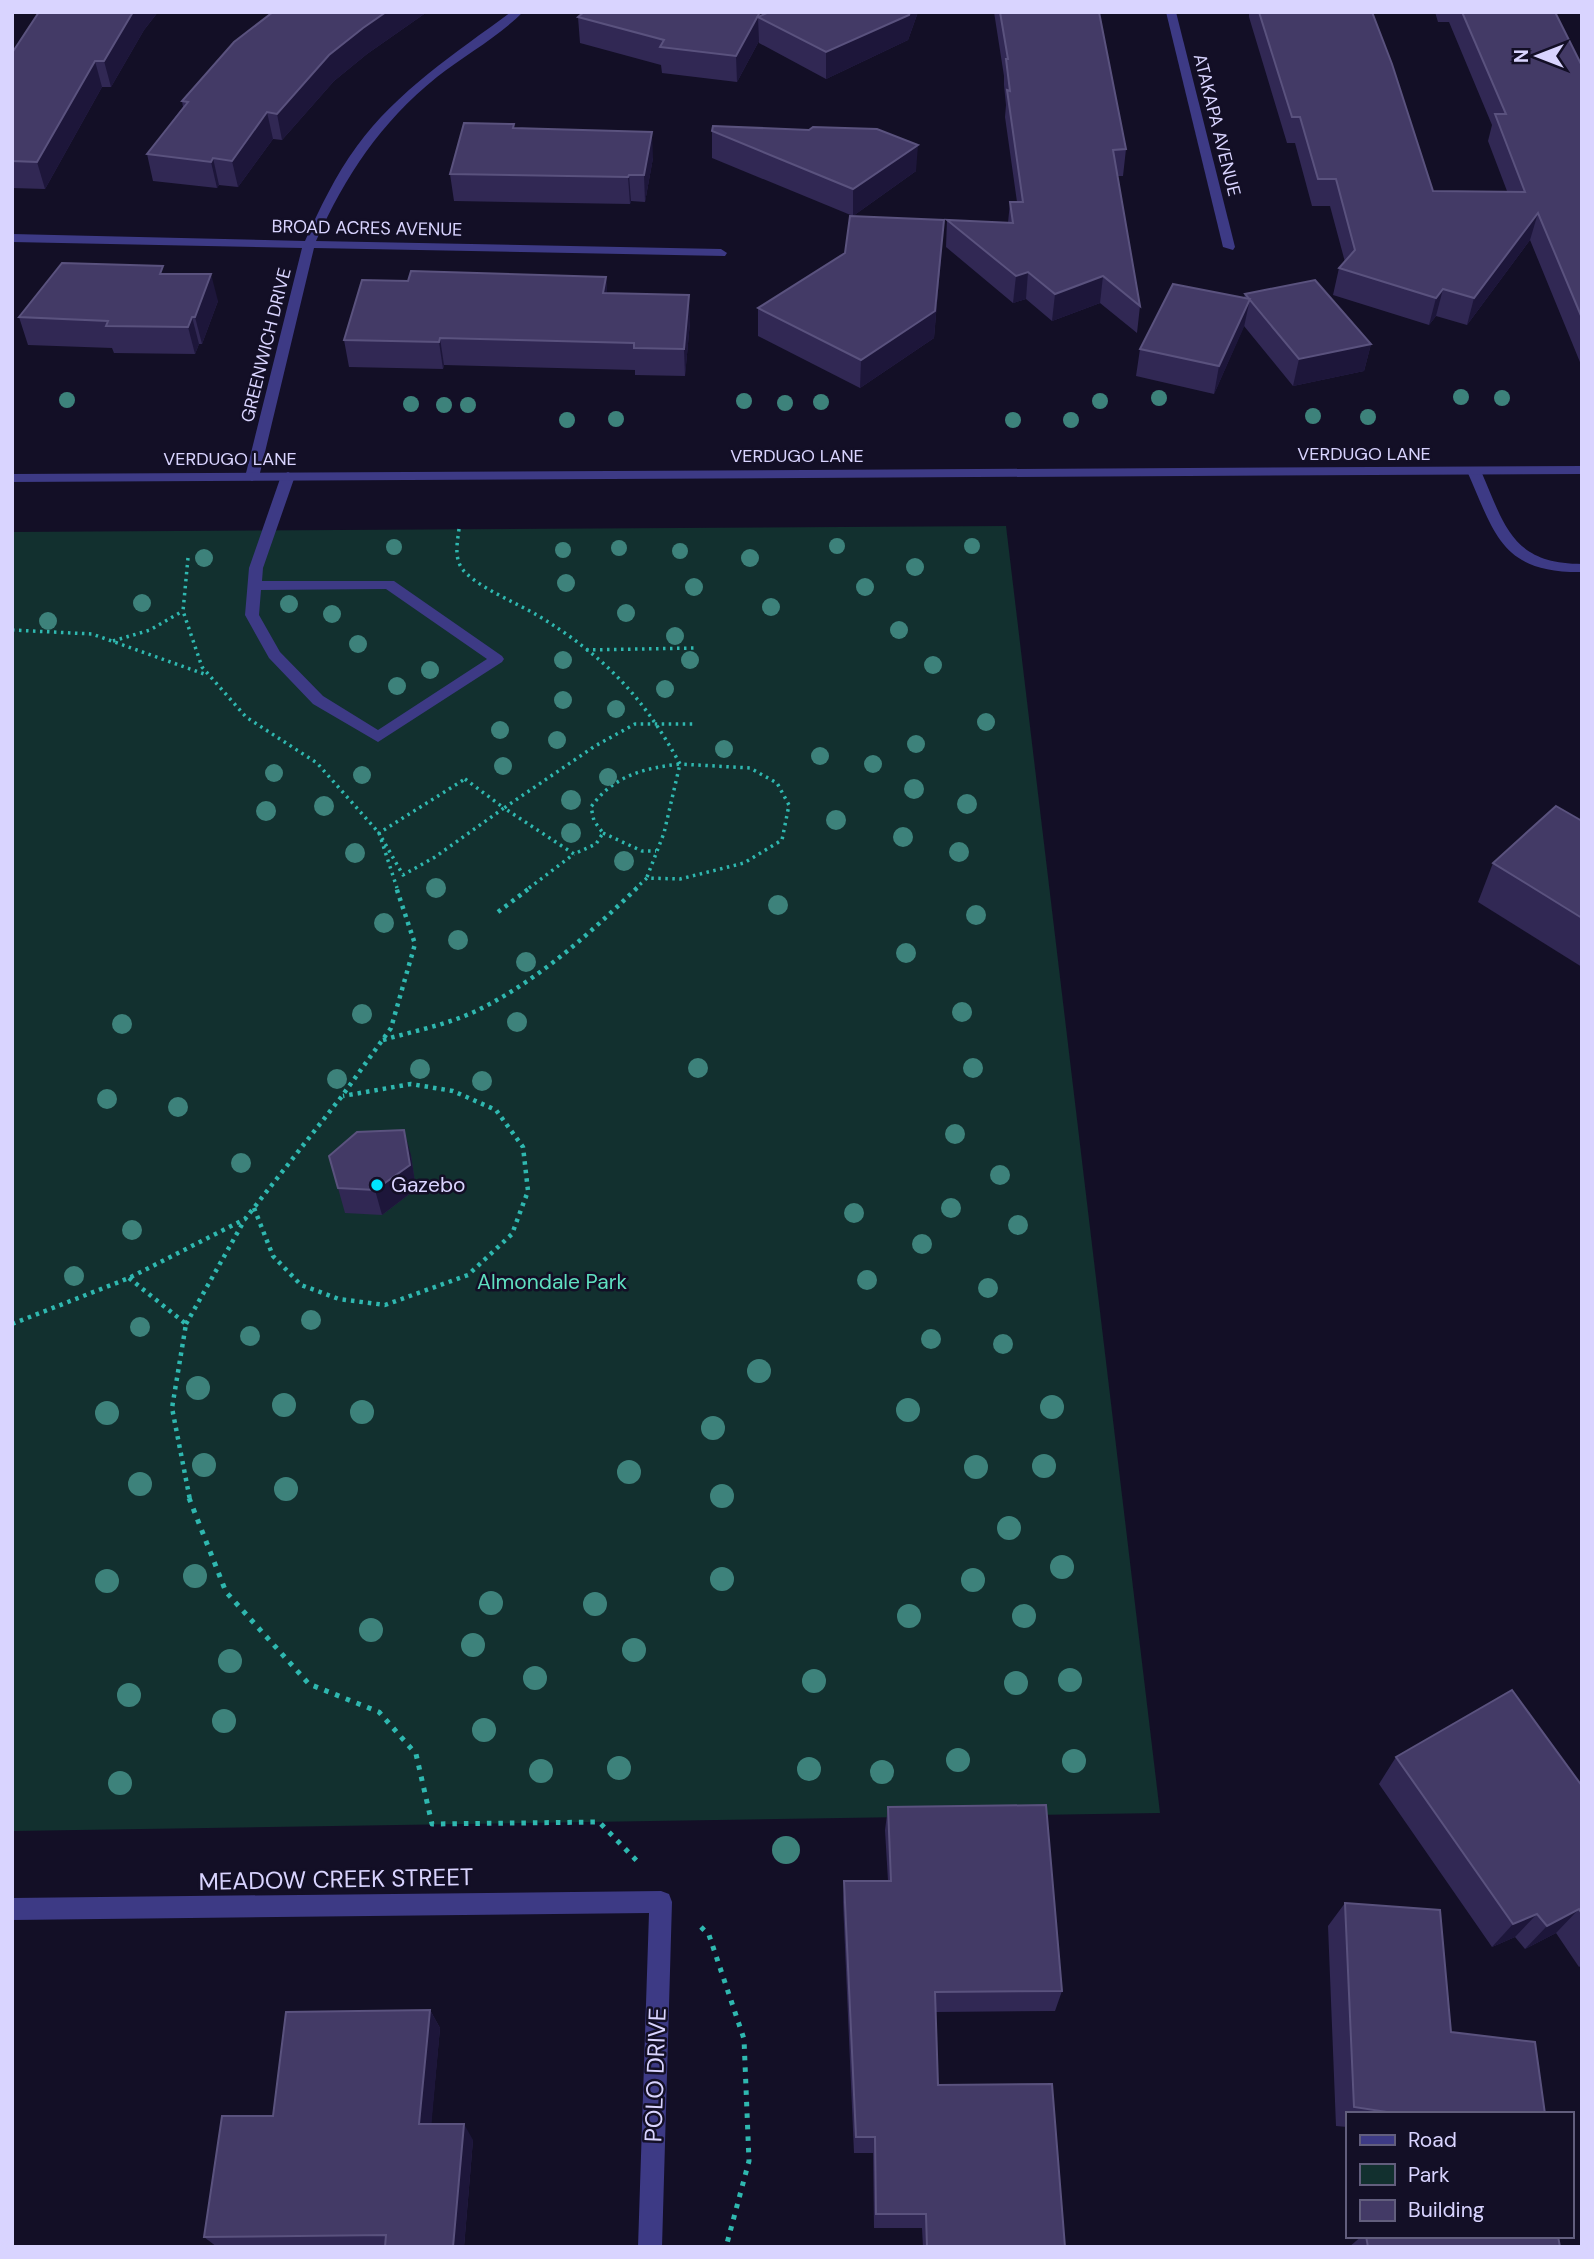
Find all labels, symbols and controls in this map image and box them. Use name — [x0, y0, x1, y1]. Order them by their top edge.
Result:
north arrow — [1503, 21, 1573, 91]
text: N — [1509, 49, 1534, 63]
street label: ATAKAPA AVENUE — [1188, 51, 1246, 199]
street label: BROAD ACRES AVENUE — [271, 214, 463, 242]
street label: GREENWICH DRIVE — [235, 265, 297, 425]
street label: VERDUGO LANE — [1297, 442, 1431, 466]
street label: VERDUGO LANE — [730, 444, 864, 468]
street label: VERDUGO LANE — [163, 447, 297, 471]
place label: Gazebo — [391, 1171, 466, 1199]
marker: Gazebo — [369, 1177, 385, 1193]
park label: Almondale Park — [477, 1268, 627, 1296]
street label: MEADOW CREEK STREET — [198, 1861, 474, 1897]
street label: POLO DRIVE — [637, 2007, 673, 2143]
legend — [1346, 2112, 1573, 2238]
text: Road — [1408, 2126, 1457, 2154]
text: Park — [1408, 2161, 1450, 2189]
text: Building — [1408, 2196, 1485, 2224]

